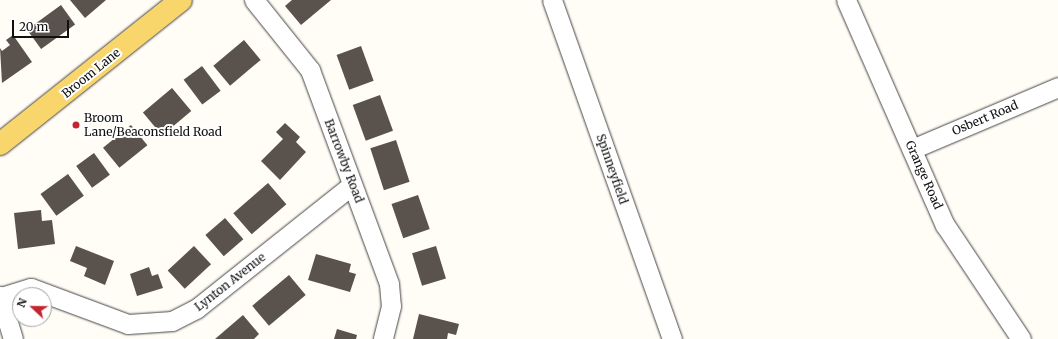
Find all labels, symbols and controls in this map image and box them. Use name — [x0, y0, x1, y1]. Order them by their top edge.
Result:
scale bar — [14, 12, 71, 38]
text: 20 m — [19, 19, 48, 34]
street label: Broom Lane — [59, 45, 123, 101]
street label: Osbert Road — [950, 98, 1020, 138]
place label: Broom Lane/Beaconsfield Road — [84, 111, 222, 139]
street label: Barrowby Road — [321, 117, 367, 205]
marker: Broom Lane/Beaconsfield Road — [71, 120, 81, 130]
street label: Spinneyfield — [593, 132, 631, 206]
street label: Grange Road — [902, 139, 946, 211]
street label: Lynton Avenue — [192, 250, 268, 314]
north arrow — [12, 287, 52, 327]
text: N — [14, 296, 30, 310]

